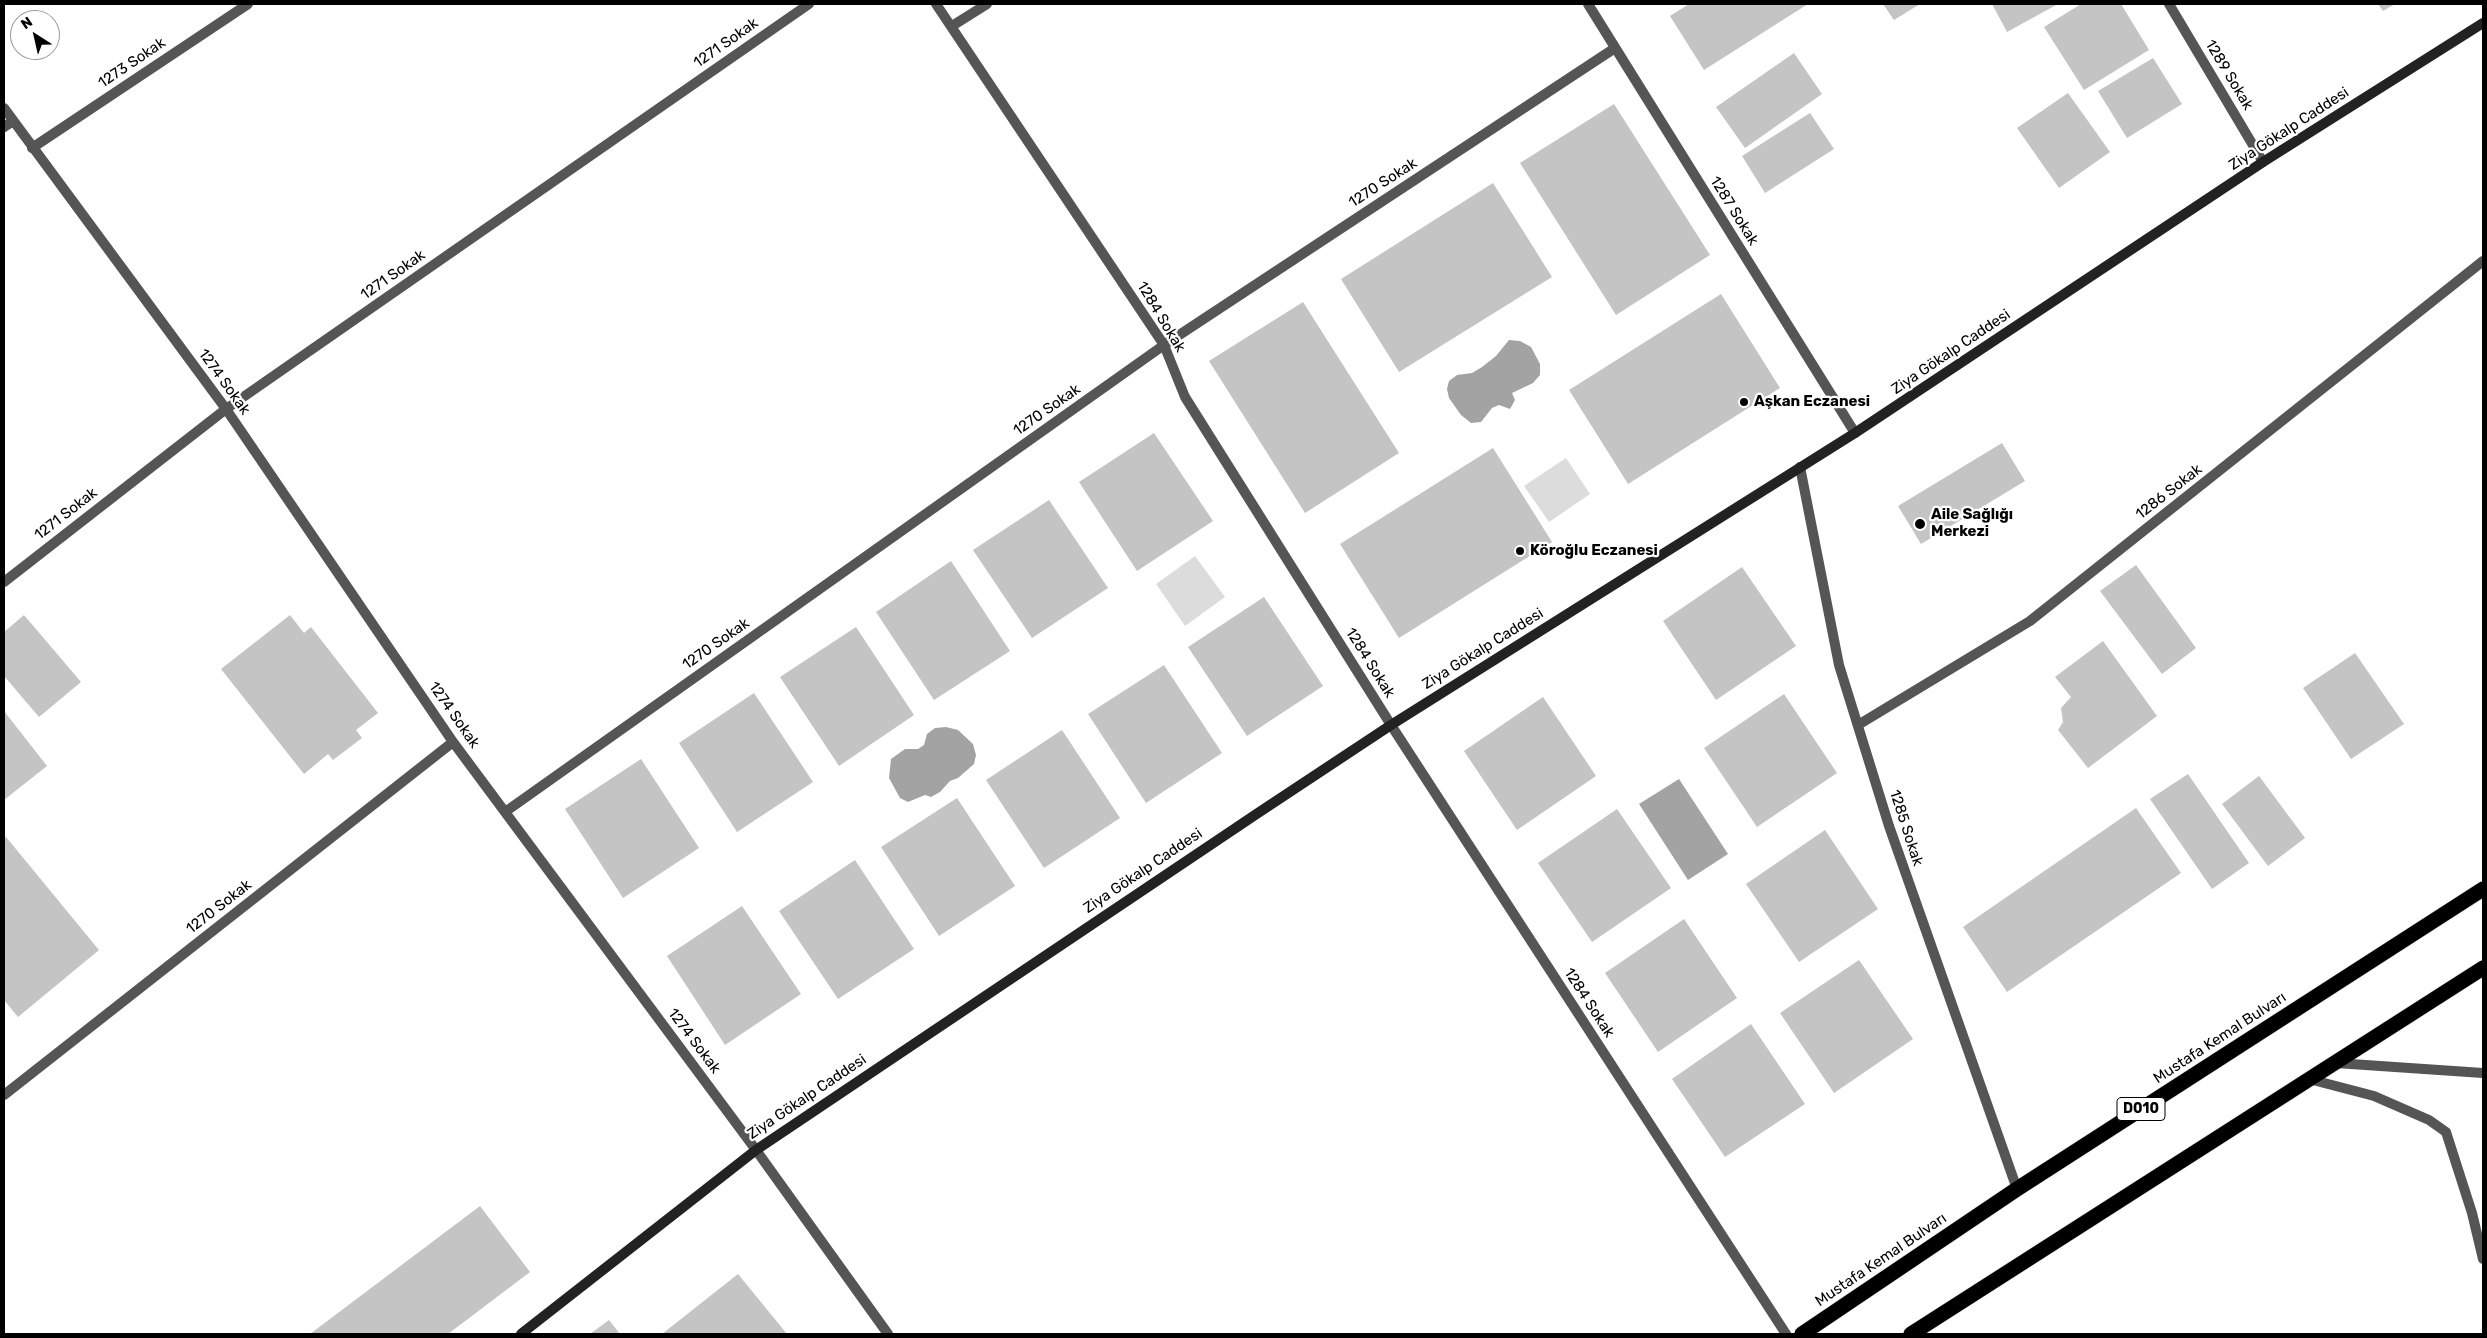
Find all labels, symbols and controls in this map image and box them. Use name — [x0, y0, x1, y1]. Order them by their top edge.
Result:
north arrow — [10, 10, 60, 60]
text: N — [18, 13, 36, 33]
street label: 1271 Sokak — [690, 14, 762, 72]
street label: 1273 Sokak — [95, 34, 169, 92]
street label: 1289 Sokak — [2201, 37, 2257, 113]
street label: Ziya Gökalp Caddesi — [2226, 84, 2352, 174]
street label: 1270 Sokak — [1346, 154, 1420, 212]
street label: 1287 Sokak — [1706, 173, 1762, 249]
street label: 1271 Sokak — [357, 246, 429, 304]
street label: 1284 Sokak — [1133, 278, 1189, 356]
street label: Ziya Gökalp Caddesi — [1888, 306, 2014, 398]
street label: 1274 Sokak — [194, 346, 254, 418]
street label: 1270 Sokak — [1010, 380, 1084, 440]
place label: Aşkan Eczanesi — [1754, 393, 1870, 411]
marker: Aşkan Eczanesi — [1738, 396, 1750, 408]
street label: 1286 Sokak — [2132, 461, 2206, 523]
street label: 1271 Sokak — [31, 484, 101, 544]
place label: Aile Sağlığı Merkezi — [1931, 506, 2013, 541]
marker: Aile Sağlığı Merkezi — [1913, 517, 1927, 531]
place label: Köroğlu Eczanesi — [1530, 542, 1658, 560]
marker: Köroğlu Eczanesi — [1514, 545, 1526, 557]
street label: Ziya Gökalp Caddesi — [1419, 604, 1547, 694]
street label: 1270 Sokak — [679, 614, 753, 674]
street label: 1284 Sokak — [1341, 625, 1399, 701]
street label: 1274 Sokak — [425, 678, 483, 752]
street label: 1285 Sokak — [1885, 788, 1927, 868]
street label: Ziya Gökalp Caddesi — [1080, 825, 1206, 917]
street label: 1270 Sokak — [183, 876, 255, 938]
street label: 1284 Sokak — [1560, 965, 1618, 1041]
street label: Mustafa Kemal Bulvarı — [2150, 988, 2290, 1088]
street label: 1274 Sokak — [664, 1005, 724, 1077]
street label: Ziya Gökalp Caddesi — [744, 1051, 870, 1143]
road number: D010 — [2117, 1098, 2165, 1120]
street label: Mustafa Kemal Bulvarı — [1812, 1209, 1950, 1311]

